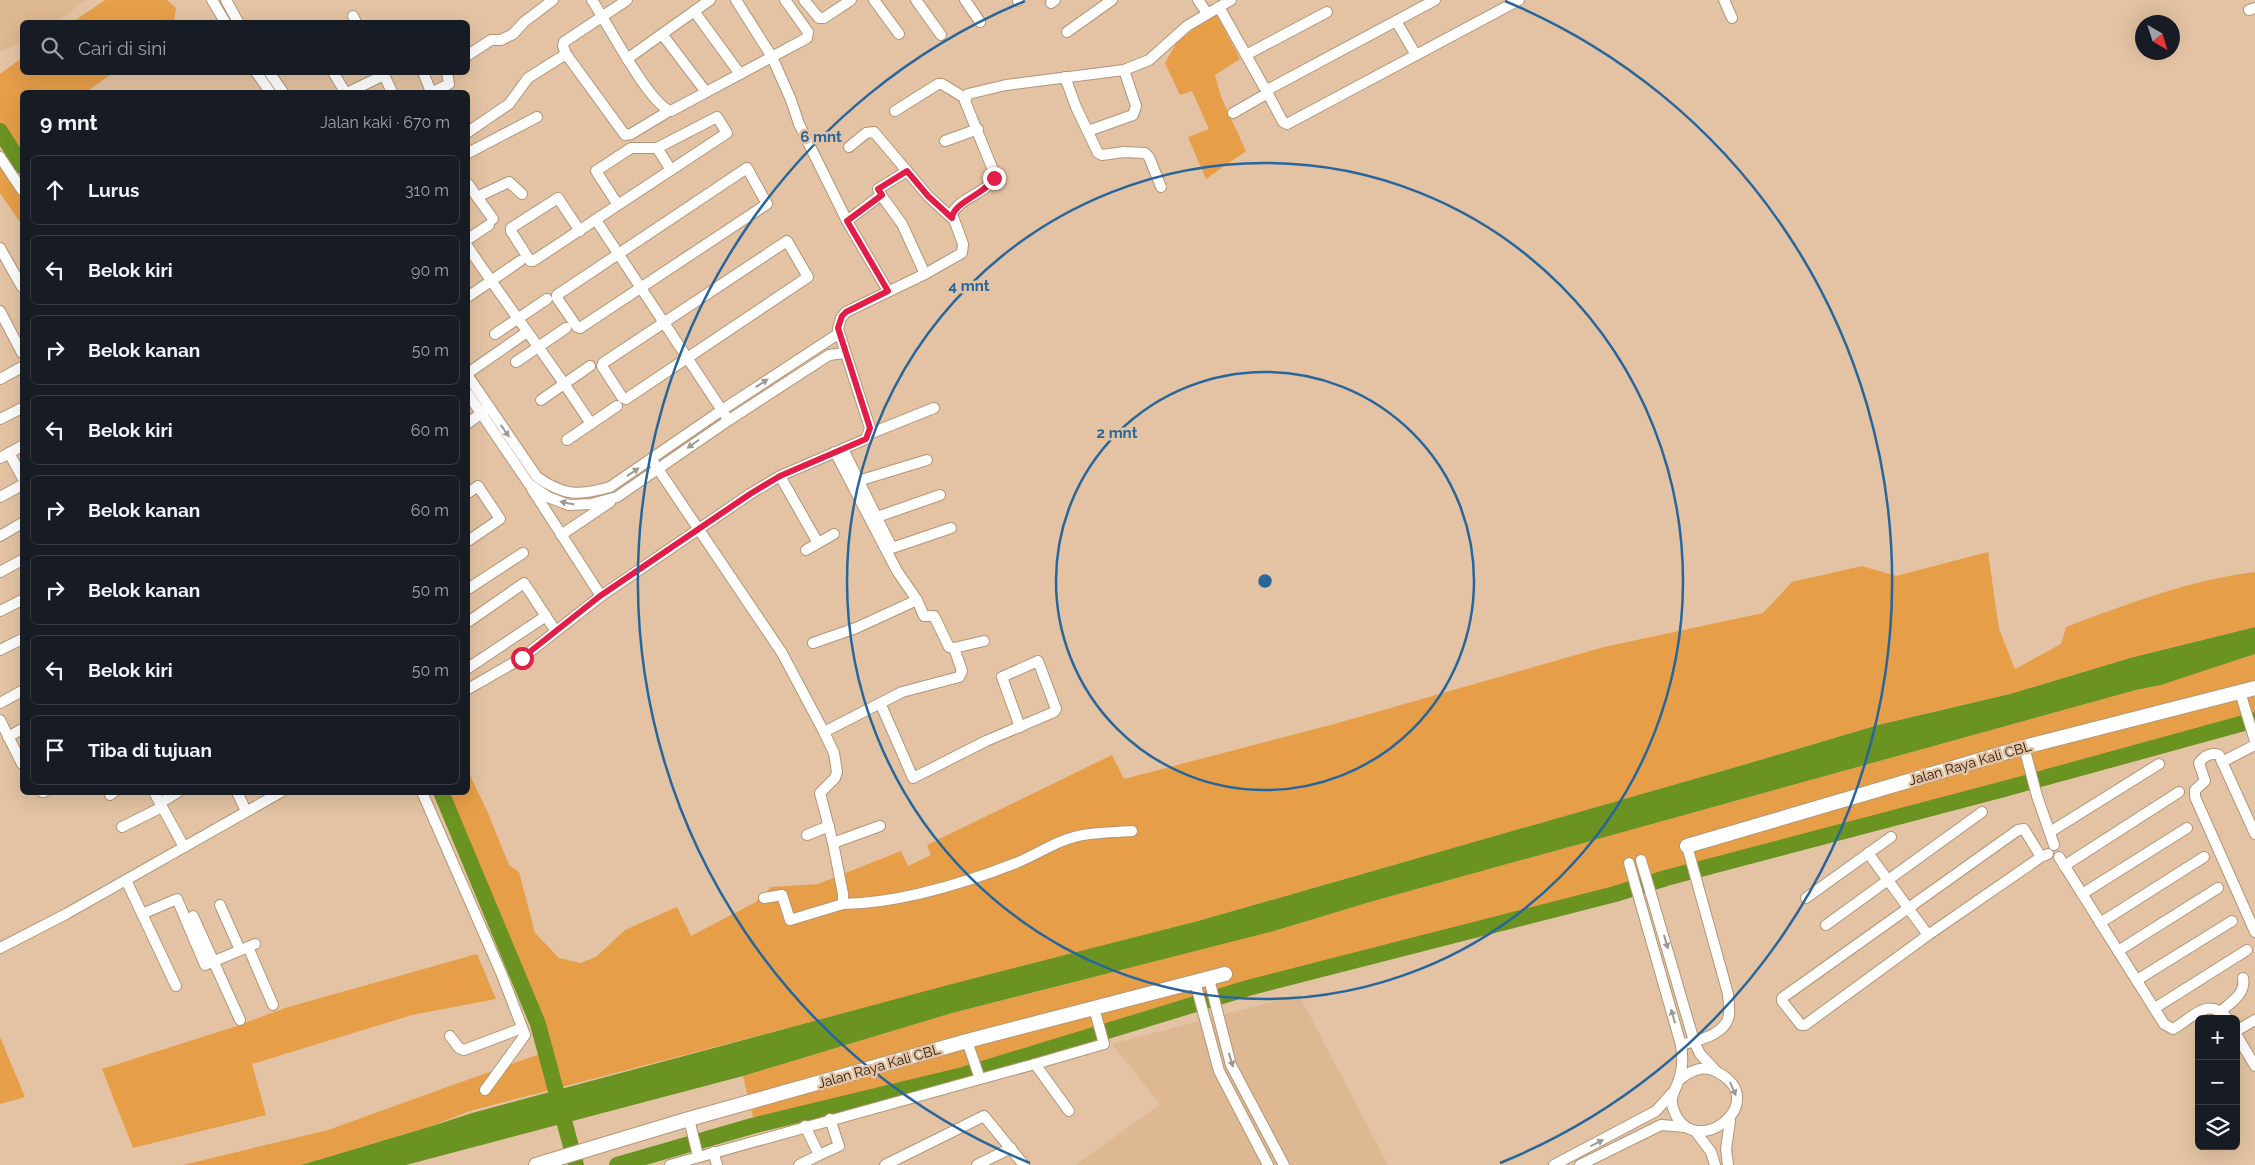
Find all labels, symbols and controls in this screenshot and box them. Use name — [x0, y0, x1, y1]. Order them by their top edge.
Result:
north arrow — [2135, 15, 2180, 60]
search box — [20, 20, 470, 75]
icon: search — [38, 34, 66, 62]
text: Cari di sini — [78, 37, 166, 59]
text: 9 mnt — [40, 110, 98, 135]
text: Jalan kaki · 670 m — [320, 113, 450, 132]
text: 6 mnt — [800, 128, 842, 146]
route end — [983, 167, 1006, 190]
icon: ahead — [41, 176, 69, 204]
text: Lurus — [88, 179, 139, 201]
text: 310 m — [405, 181, 449, 200]
icon: left — [41, 256, 69, 284]
text: Belok kiri — [88, 259, 173, 281]
text: 90 m — [411, 261, 449, 280]
text: 4 mnt — [949, 277, 990, 295]
icon: right — [41, 336, 69, 364]
text: Belok kanan — [88, 339, 200, 361]
text: 50 m — [412, 341, 449, 360]
one-way arrow — [756, 378, 769, 388]
icon: left — [41, 416, 69, 444]
text: Belok kiri — [88, 419, 173, 441]
text: 60 m — [411, 421, 449, 440]
one-way arrow — [500, 424, 510, 438]
text: 2 mnt — [1097, 424, 1138, 442]
one-way arrow — [687, 439, 700, 449]
one-way arrow — [626, 467, 640, 477]
icon: right — [41, 496, 69, 524]
text: Belok kanan — [88, 499, 200, 521]
one-way arrow — [559, 499, 574, 507]
text: 60 m — [411, 501, 449, 520]
centre of rings — [1256, 572, 1274, 590]
icon: right — [41, 576, 69, 604]
text: Belok kanan — [88, 579, 200, 601]
text: 50 m — [412, 581, 449, 600]
route start — [511, 647, 534, 670]
icon: left — [41, 656, 69, 684]
text: Belok kiri — [88, 659, 173, 681]
text: 50 m — [412, 661, 449, 680]
icon: arrive — [41, 736, 69, 764]
street label: Jalan Raya Kali CBL — [1907, 738, 2033, 788]
text: Tiba di tujuan — [88, 739, 212, 761]
one-way arrow — [1662, 934, 1670, 949]
one-way arrow — [1669, 1008, 1677, 1023]
map controls — [2195, 1015, 2240, 1150]
button: + — [2195, 1015, 2240, 1060]
street label: Jalan Raya Kali CBL — [816, 1041, 942, 1091]
one-way arrow — [1227, 1053, 1235, 1068]
button: − — [2195, 1060, 2240, 1105]
one-way arrow — [1728, 1081, 1737, 1096]
button: layers — [2195, 1105, 2240, 1150]
one-way arrow — [1590, 1139, 1604, 1147]

